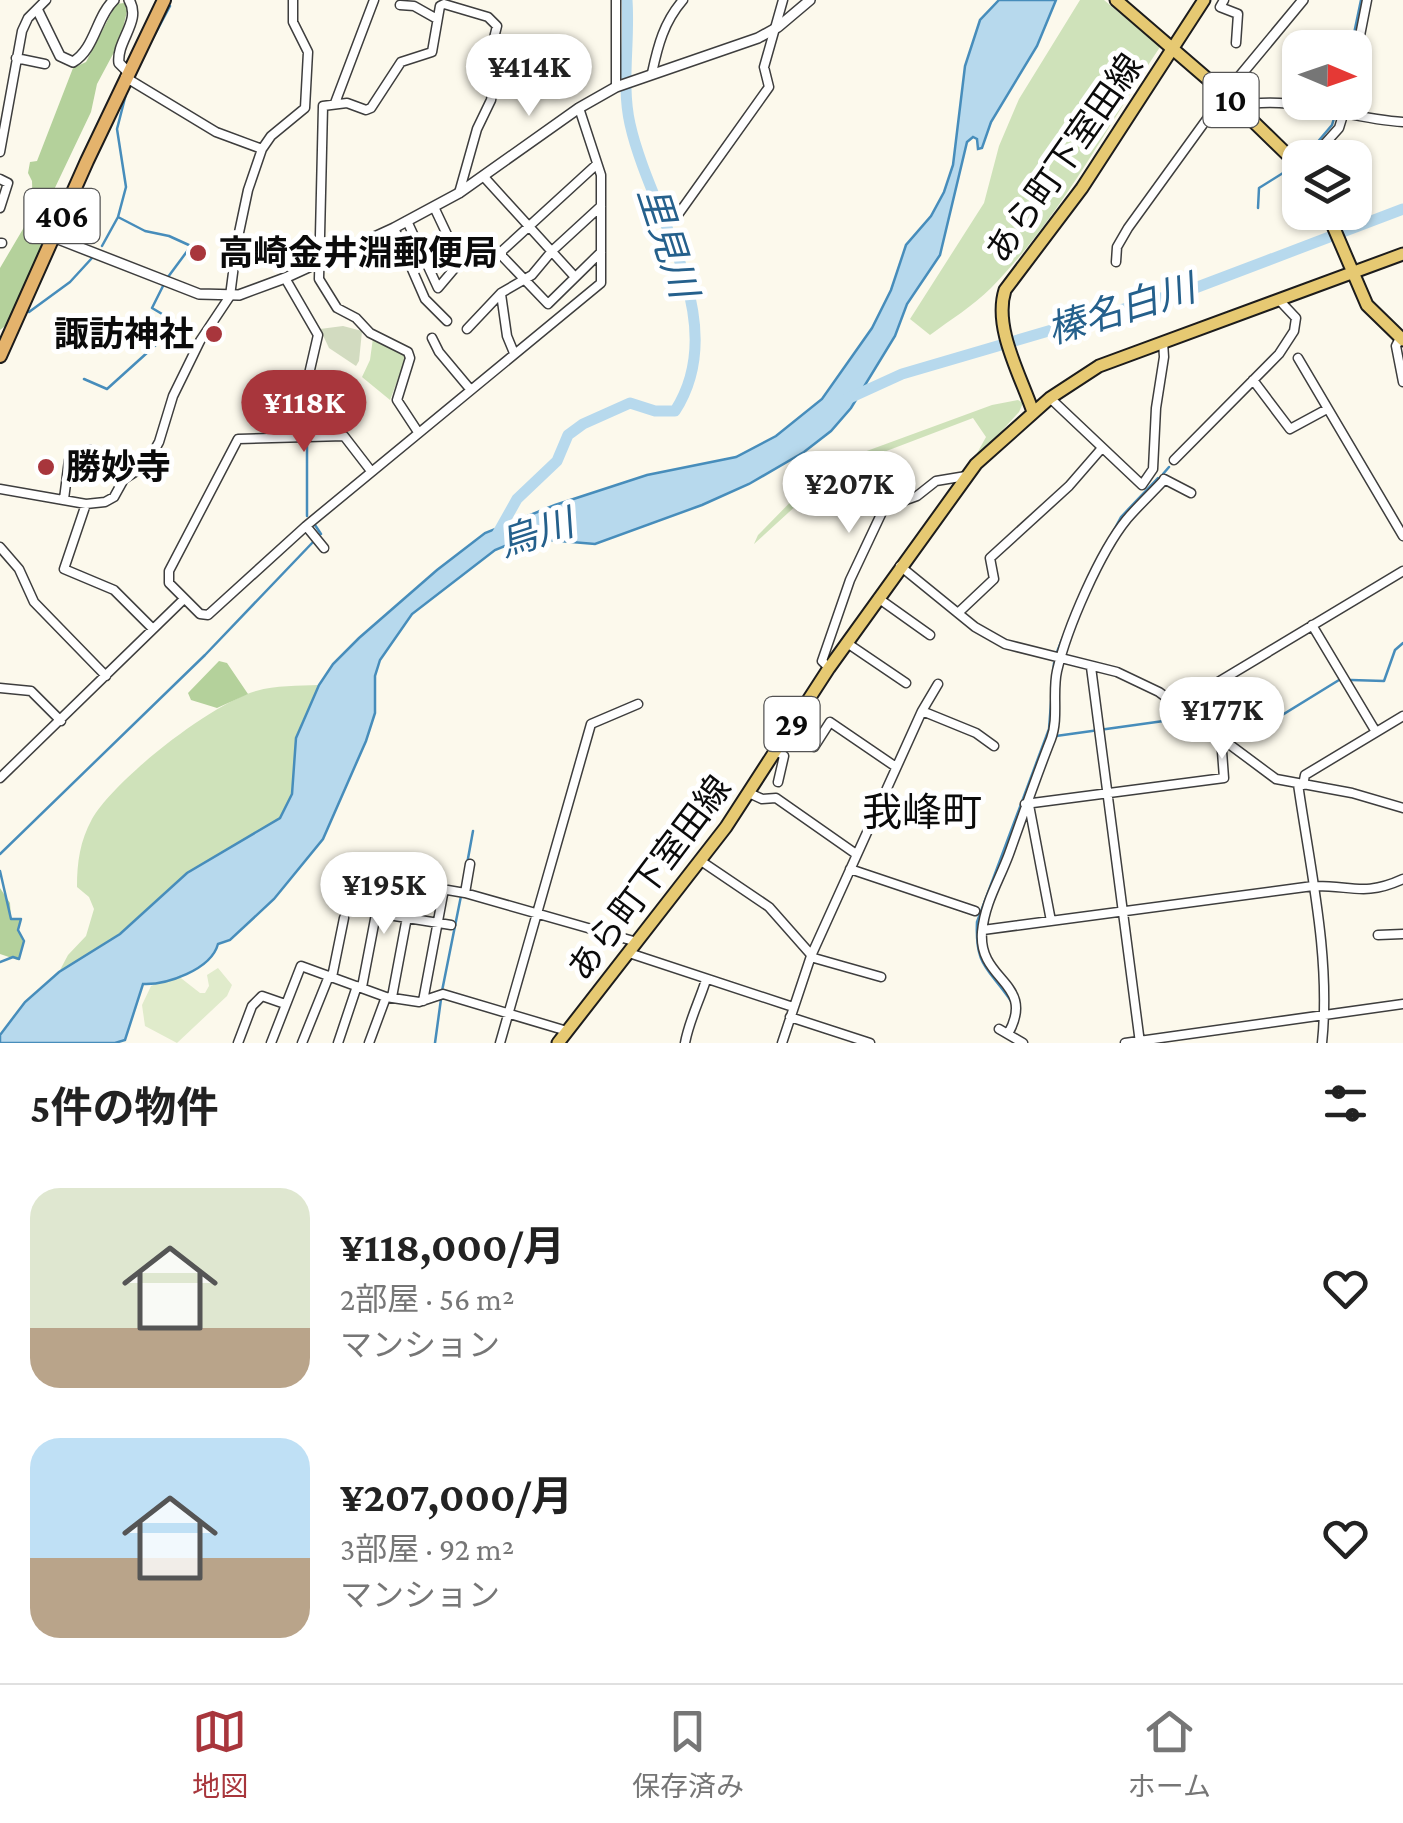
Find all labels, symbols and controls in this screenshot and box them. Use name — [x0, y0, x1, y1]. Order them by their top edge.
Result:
north arrow — [1282, 30, 1372, 120]
map controls — [1282, 30, 1372, 230]
pin: ¥414K — [459, 34, 599, 119]
street label: あら町下室田線 — [978, 47, 1151, 270]
text: ¥414K — [488, 48, 570, 84]
road number: 10 — [1204, 73, 1258, 127]
button: layers — [1282, 140, 1372, 230]
water label: 里見川 — [630, 181, 707, 306]
road number: 406 — [24, 189, 100, 243]
place label: 高崎金井淵郵便局 — [218, 234, 498, 273]
marker: 高崎金井淵郵便局 — [187, 242, 209, 264]
water label: 榛名白川 — [1042, 266, 1204, 351]
place label: 諏訪神社 — [54, 315, 194, 354]
marker: 諏訪神社 — [203, 323, 225, 345]
pin: ¥118K — [234, 370, 374, 455]
text: ¥118K — [263, 384, 345, 420]
place label: 勝妙寺 — [66, 448, 171, 487]
pin: ¥207K — [779, 451, 919, 536]
marker: 勝妙寺 — [35, 456, 57, 478]
text: ¥207K — [805, 465, 893, 501]
water label: 烏川 — [493, 500, 582, 565]
pin: ¥177K — [1152, 677, 1292, 762]
text: ¥177K — [1181, 691, 1263, 727]
road number: 29 — [764, 697, 820, 751]
street label: あら町下室田線 — [560, 769, 739, 988]
district label: 我峰町 — [862, 790, 982, 835]
pin: ¥195K — [314, 852, 454, 937]
text: ¥195K — [342, 866, 426, 902]
icon: filters — [1318, 1076, 1373, 1131]
text: 5件の物件 — [30, 1084, 219, 1131]
text: ¥118,000/月 — [340, 1223, 565, 1270]
icon: home — [110, 1228, 230, 1348]
icon: heart — [1318, 1261, 1373, 1316]
text: 2部屋 · 56 m² — [340, 1281, 515, 1317]
text: マンション — [340, 1327, 500, 1363]
text: ¥207,000/月 — [340, 1473, 573, 1520]
icon: home — [110, 1478, 230, 1598]
icon: heart — [1318, 1511, 1373, 1566]
text: 3部屋 · 92 m² — [340, 1531, 514, 1567]
text: マンション — [340, 1577, 500, 1613]
tab: 地図 — [192, 1704, 248, 1804]
tab: 保存済み — [632, 1704, 744, 1804]
tab: ホーム — [1128, 1704, 1211, 1804]

